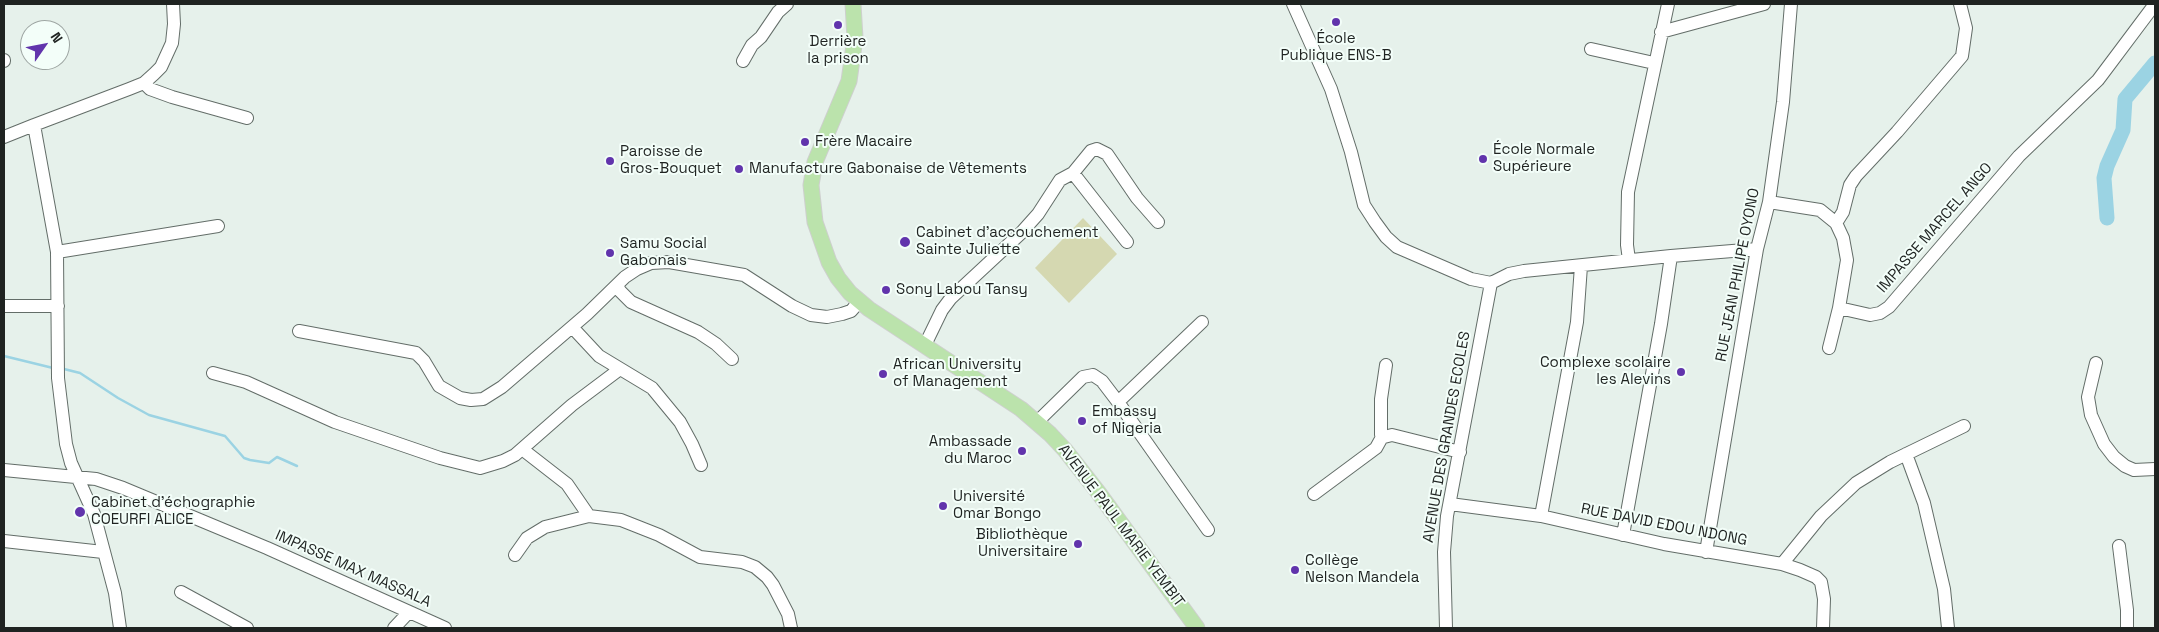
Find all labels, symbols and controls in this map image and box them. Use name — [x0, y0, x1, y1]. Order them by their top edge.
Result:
marker: École Publique ENS-B — [1330, 16, 1342, 28]
marker: Derrière la prison — [832, 19, 844, 31]
north arrow — [20, 20, 70, 70]
text: N — [47, 29, 67, 46]
place label: École Publique ENS-B — [1280, 30, 1392, 65]
place label: Derrière la prison — [807, 33, 869, 68]
place label: Frère Macaire — [815, 133, 912, 151]
marker: Frère Macaire — [799, 136, 811, 148]
place label: École Normale Supérieure — [1493, 141, 1595, 176]
place label: Paroisse de Gros-Bouquet — [620, 143, 722, 178]
marker: École Normale Supérieure — [1477, 153, 1489, 165]
marker: Paroisse de Gros-Bouquet — [604, 155, 616, 167]
street label: IMPASSE MARCEL ANGO — [1874, 159, 1996, 297]
place label: Manufacture Gabonaise de Vêtements — [749, 160, 1027, 178]
marker: Manufacture Gabonaise de Vêtements — [733, 163, 745, 175]
street label: RUE JEAN PHILIPE OYONO — [1712, 187, 1764, 363]
place label: Cabinet d'accouchement Sainte Juliette — [916, 224, 1099, 259]
place label: Samu Social Gabonais — [620, 235, 707, 270]
marker: Cabinet d'accouchement Sainte Juliette — [898, 235, 912, 249]
marker: Samu Social Gabonais — [604, 247, 616, 259]
place label: Sony Labou Tansy — [896, 281, 1028, 299]
marker: Sony Labou Tansy — [880, 284, 892, 296]
street label: AVENUE DES GRANDES ECOLES — [1420, 330, 1474, 544]
place label: Complexe scolaire les Alevins — [1540, 354, 1671, 389]
place label: African University of Management — [893, 356, 1021, 391]
marker: Complexe scolaire les Alevins — [1675, 366, 1687, 378]
marker: African University of Management — [877, 368, 889, 380]
place label: Embassy of Nigeria — [1092, 403, 1162, 438]
marker: Embassy of Nigeria — [1076, 415, 1088, 427]
place label: Ambassade du Maroc — [929, 433, 1012, 468]
street label: AVENUE PAUL MARIE YEMBIT — [1054, 441, 1188, 611]
marker: Ambassade du Maroc — [1016, 445, 1028, 457]
place label: Université Omar Bongo — [953, 488, 1041, 523]
place label: Cabinet d'échographie COEURFI ALICE — [91, 494, 255, 529]
marker: Université Omar Bongo — [937, 500, 949, 512]
street label: RUE DAVID EDOU NDONG — [1579, 500, 1749, 550]
marker: Cabinet d'échographie COEURFI ALICE — [73, 505, 87, 519]
street label: IMPASSE MAX MASSALA — [272, 526, 434, 612]
place label: Bibliothèque Universitaire — [976, 526, 1068, 561]
marker: Bibliothèque Universitaire — [1072, 538, 1084, 550]
place label: Collège Nelson Mandela — [1305, 552, 1419, 587]
marker: Collège Nelson Mandela — [1289, 564, 1301, 576]

